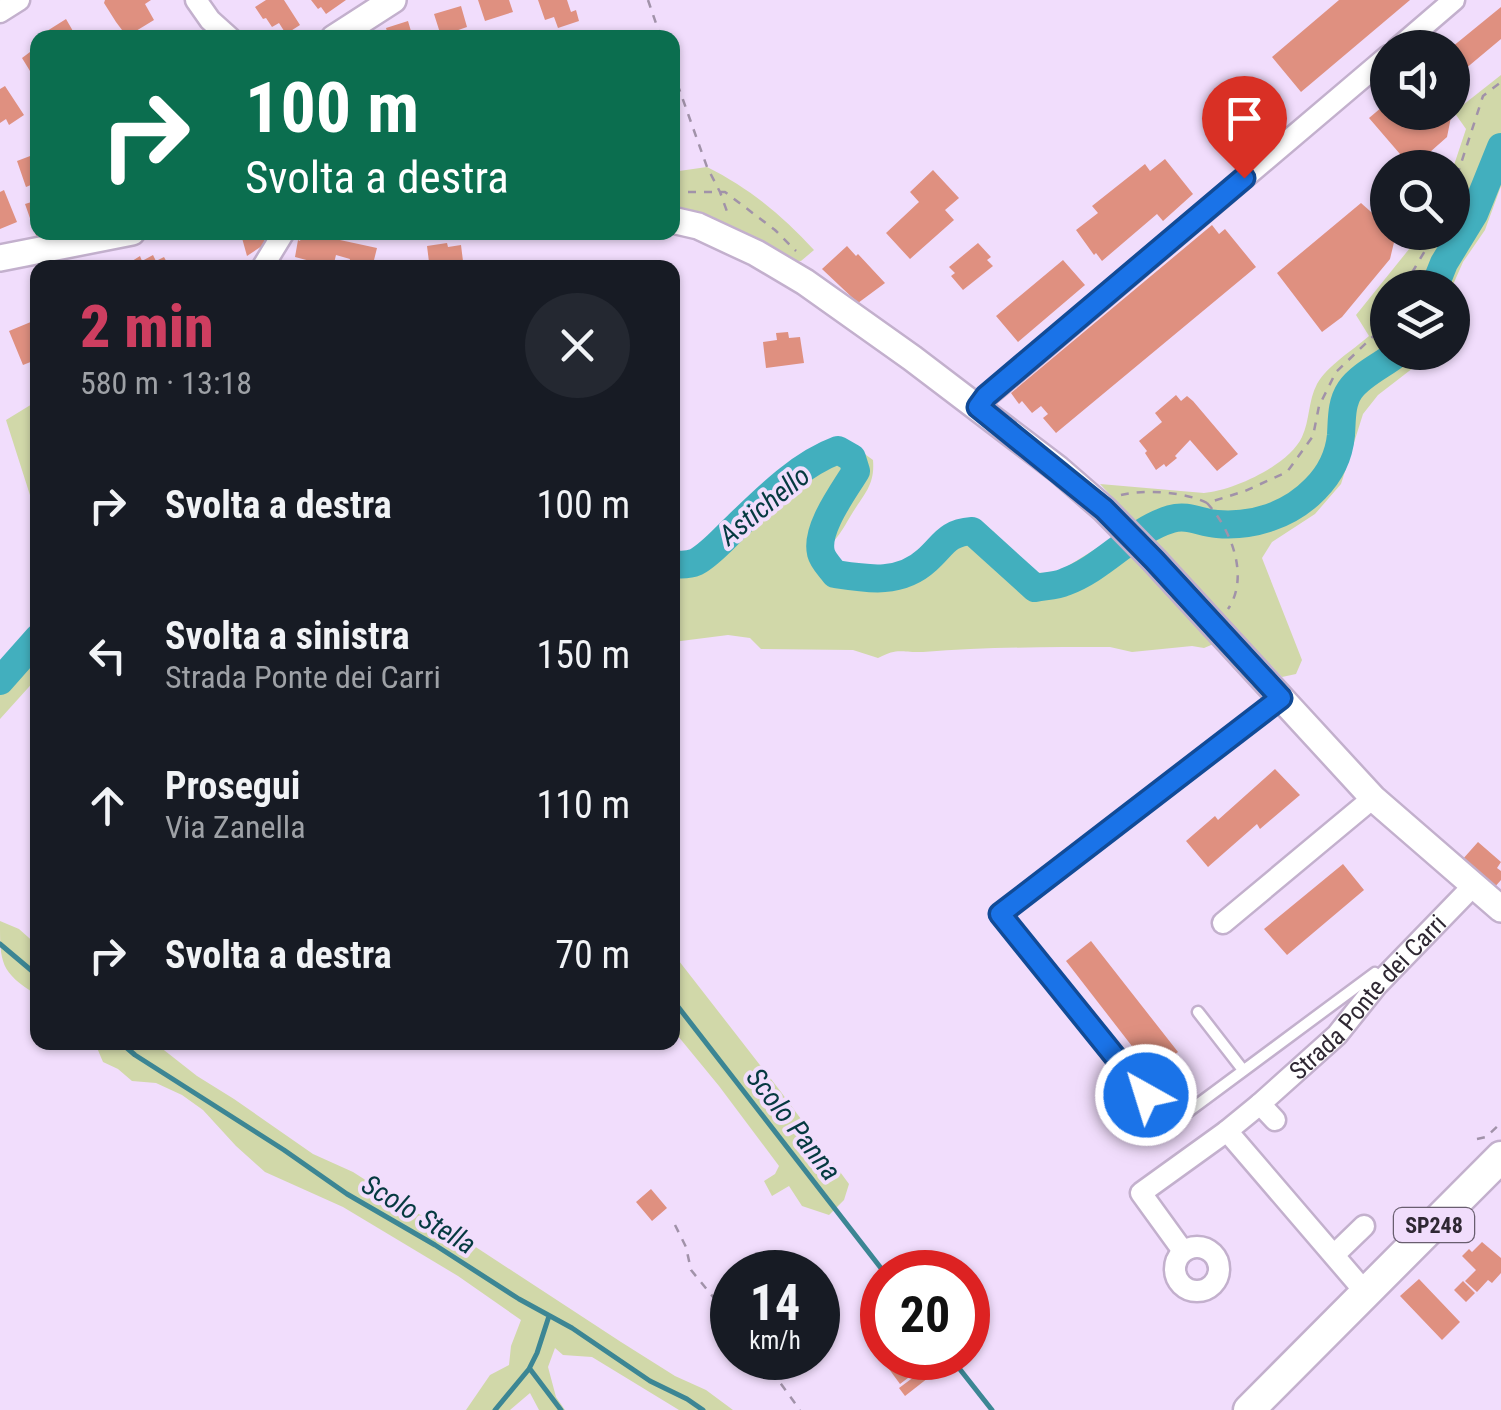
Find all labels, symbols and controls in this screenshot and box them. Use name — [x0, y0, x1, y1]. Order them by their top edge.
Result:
map controls — [1370, 30, 1470, 370]
button: sound — [1370, 30, 1470, 130]
text: 100 m — [245, 67, 419, 149]
icon: right — [80, 70, 210, 200]
pin — [1202, 76, 1287, 179]
icon: arrive — [1217, 91, 1272, 146]
button: search — [1370, 150, 1470, 250]
text: Svolta a destra — [245, 151, 509, 204]
button: layers — [1370, 270, 1470, 370]
text: 2 min — [80, 291, 214, 362]
button: close — [525, 293, 630, 398]
text: 580 m · 13:18 — [80, 364, 252, 402]
water label: Astichello — [712, 459, 816, 552]
icon: right — [80, 478, 135, 533]
text: Svolta a destra — [165, 483, 392, 527]
text: 100 m — [536, 483, 630, 527]
text: Svolta a sinistra — [165, 614, 410, 658]
icon: left — [80, 628, 135, 683]
text: 150 m — [536, 633, 630, 677]
text: Strada Ponte dei Carri — [165, 658, 441, 696]
text: Prosegui — [165, 764, 300, 808]
icon: ahead — [80, 778, 135, 833]
text: 110 m — [536, 783, 630, 827]
text: Via Zanella — [165, 808, 306, 846]
street label: Strada Ponte dei Carri — [1284, 909, 1452, 1086]
icon: right — [80, 928, 135, 983]
text: Svolta a destra — [165, 933, 392, 977]
text: 70 m — [555, 933, 630, 977]
position arrow — [1094, 1043, 1198, 1147]
water label: Scolo Panna — [739, 1061, 848, 1187]
water label: Scolo Stella — [356, 1168, 482, 1261]
road number: SP248 — [1394, 1208, 1474, 1242]
speed limit sign: 20 — [860, 1250, 990, 1380]
text: 14 — [750, 1274, 800, 1332]
text: km/h — [749, 1326, 801, 1355]

